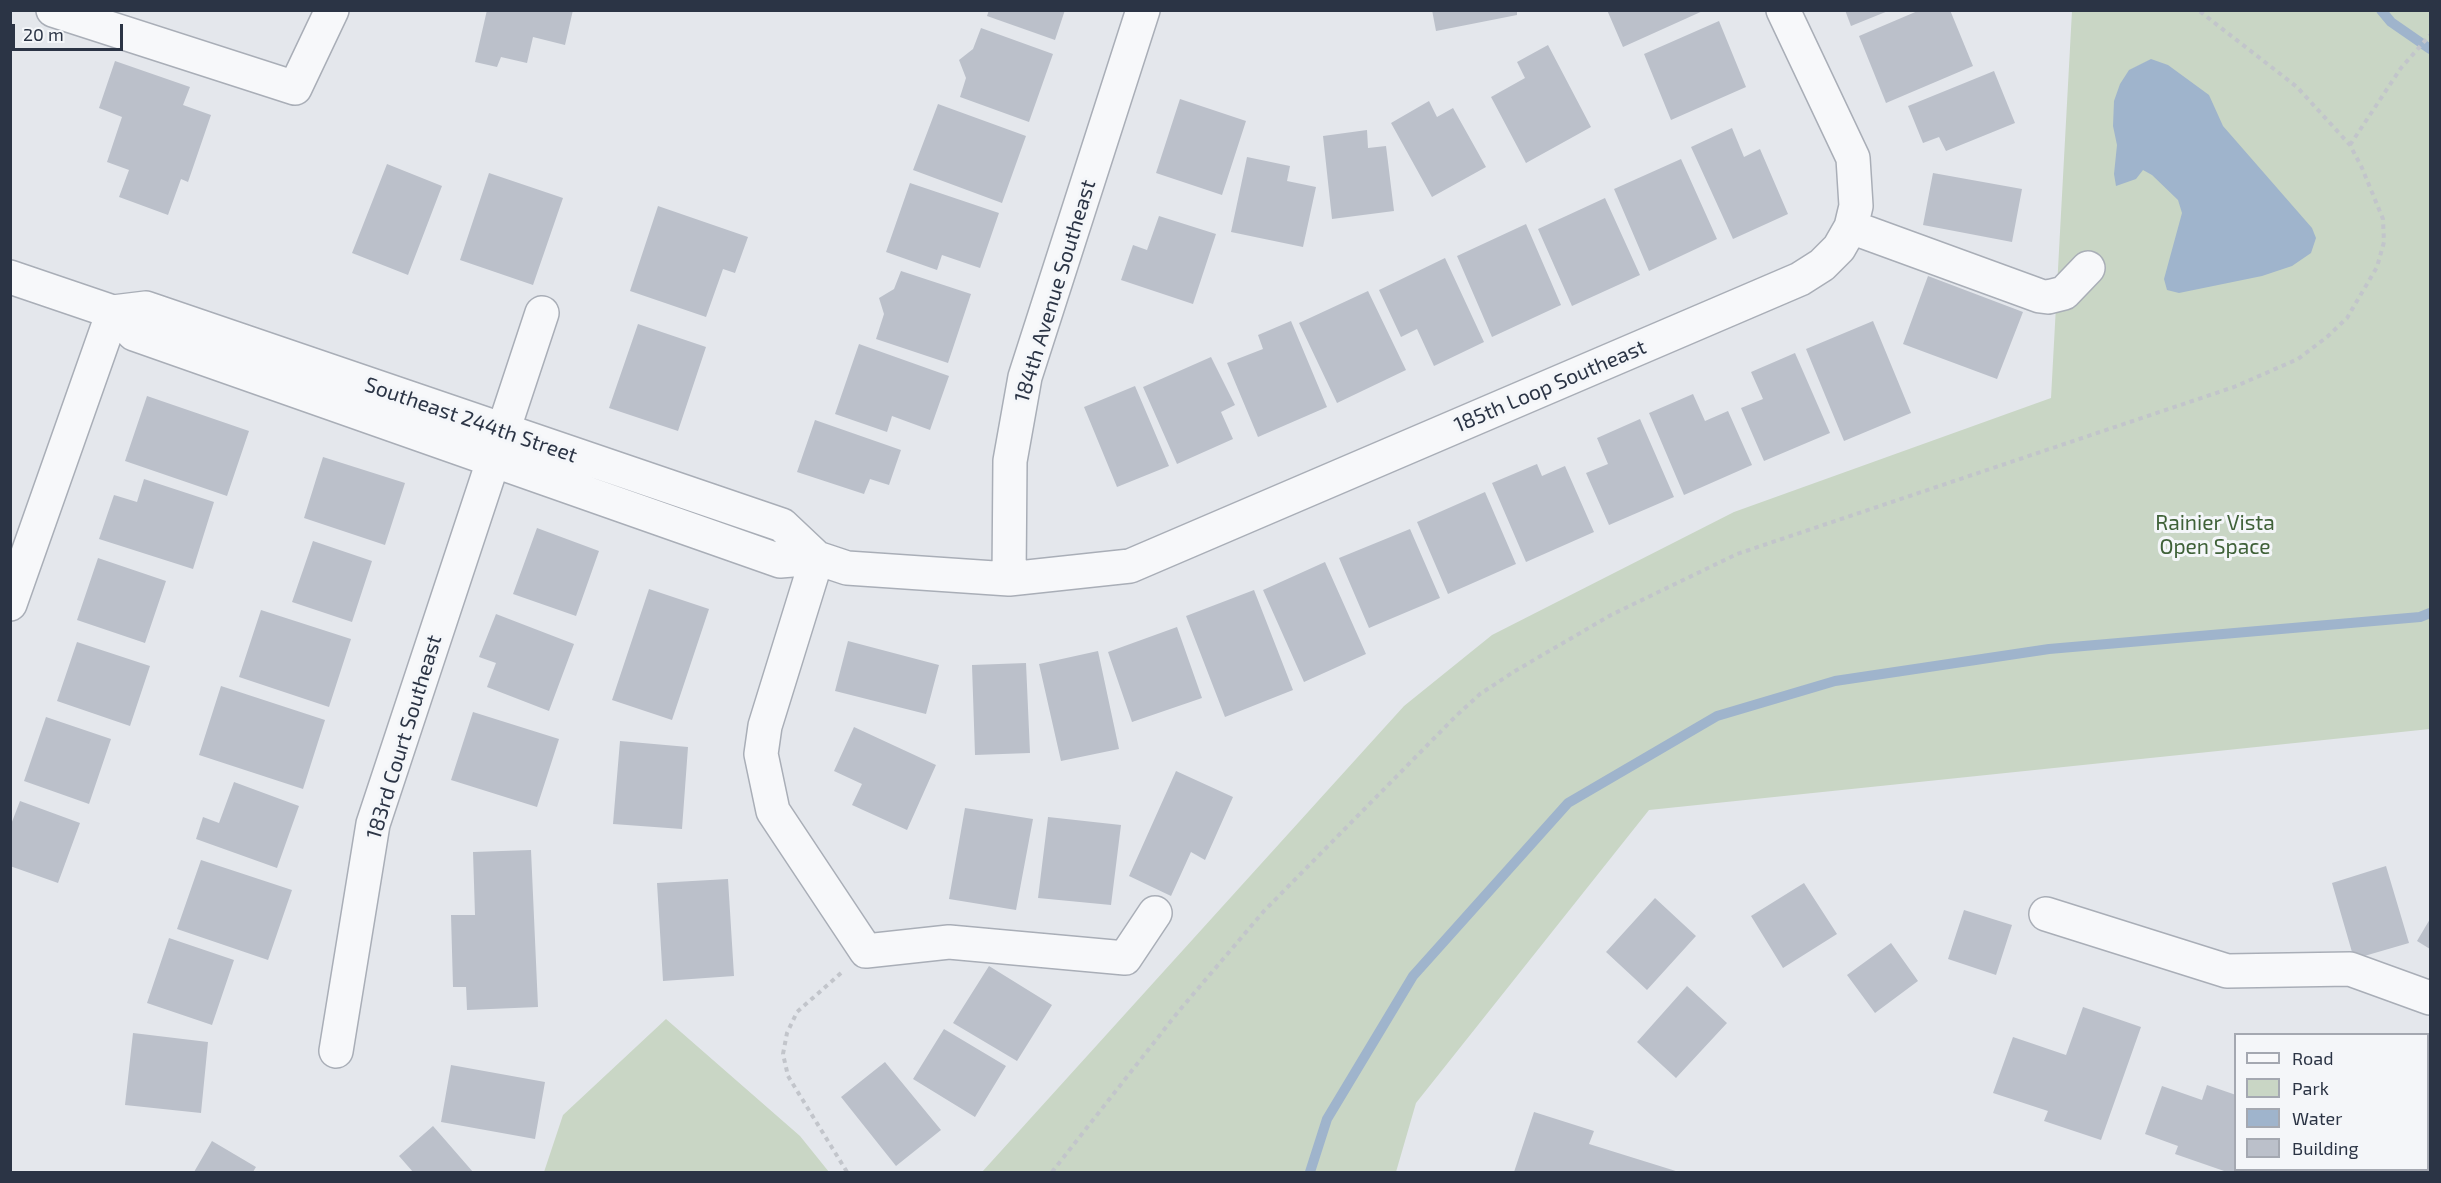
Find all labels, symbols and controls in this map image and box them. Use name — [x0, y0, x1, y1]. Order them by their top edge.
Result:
scale bar — [15, 12, 126, 50]
text: 20 m — [23, 23, 64, 45]
street label: 184th Avenue Southeast — [1009, 177, 1101, 405]
street label: 185th Loop Southeast — [1450, 334, 1650, 438]
street label: Southeast 244th Street — [362, 372, 580, 468]
park label: Rainier Vista Open Space — [2155, 510, 2275, 560]
street label: 183rd Court Southeast — [361, 632, 447, 842]
legend — [2234, 1033, 2429, 1171]
text: Road — [2292, 1047, 2333, 1069]
text: Park — [2292, 1077, 2329, 1099]
text: Water — [2292, 1107, 2342, 1129]
text: Building — [2292, 1137, 2359, 1159]

